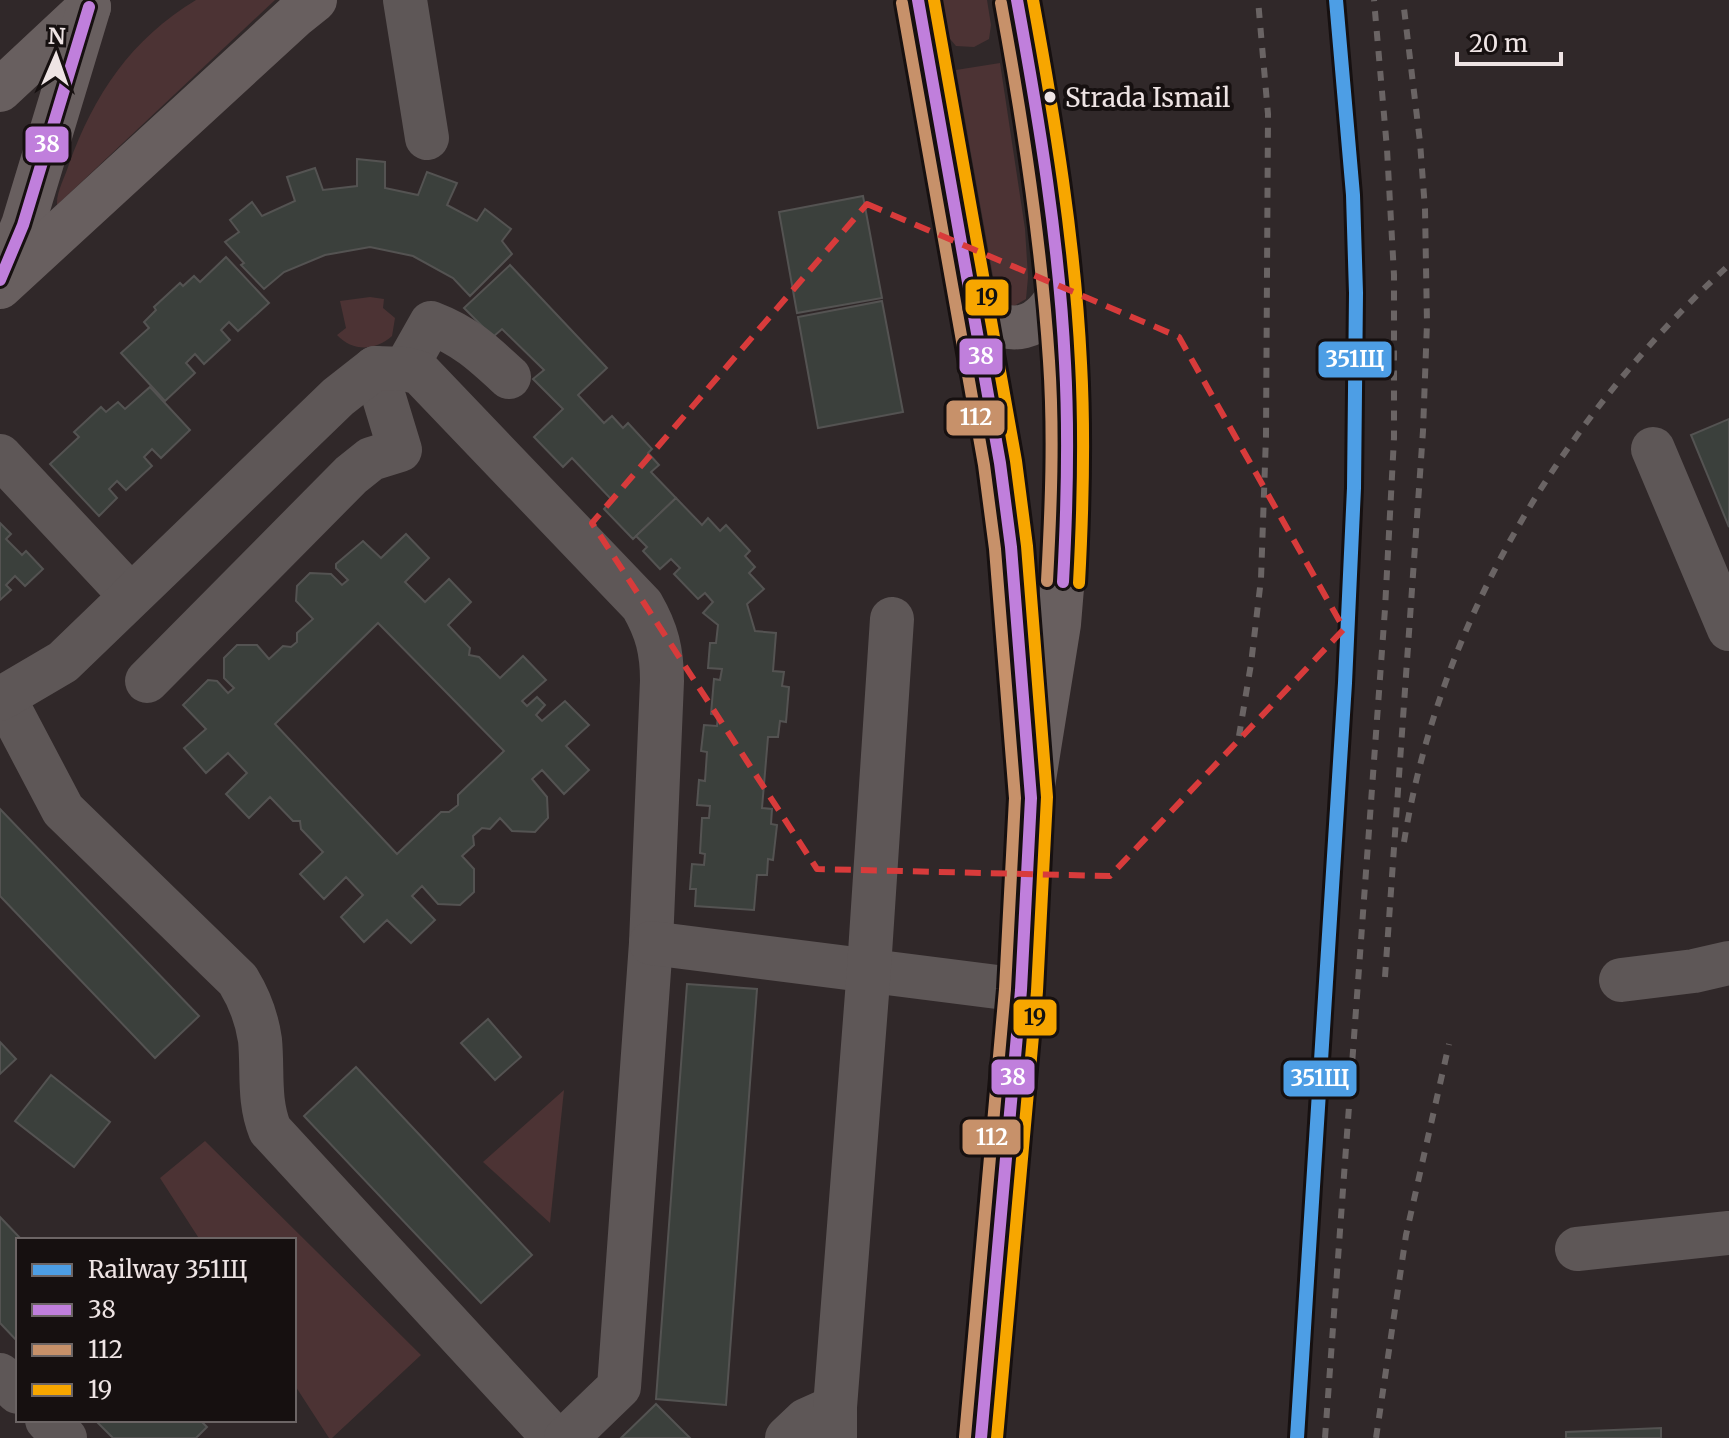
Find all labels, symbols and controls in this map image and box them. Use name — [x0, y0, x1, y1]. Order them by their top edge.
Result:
north arrow — [16, 16, 96, 96]
scale bar — [1457, 16, 1561, 66]
text: N — [48, 22, 66, 50]
text: 20 m — [1469, 28, 1528, 59]
place label: Strada Ismail — [1065, 81, 1230, 114]
marker: Strada Ismail — [1042, 89, 1058, 105]
line badge: 38 — [24, 125, 70, 164]
text: 38 — [34, 130, 60, 158]
line badge: 19 — [964, 278, 1010, 317]
text: 19 — [976, 283, 998, 311]
line badge: 38 — [958, 337, 1004, 376]
line badge: 351Щ — [1317, 340, 1393, 379]
text: 38 — [968, 342, 994, 370]
text: 351Щ — [1326, 345, 1384, 373]
line badge: 112 — [945, 399, 1006, 437]
text: 112 — [960, 403, 992, 431]
line badge: 19 — [1012, 998, 1058, 1037]
text: 19 — [1024, 1003, 1046, 1031]
line badge: 38 — [990, 1058, 1036, 1096]
line badge: 351Щ — [1282, 1059, 1358, 1098]
text: 38 — [1000, 1063, 1026, 1091]
text: 351Щ — [1291, 1064, 1349, 1092]
line badge: 112 — [961, 1118, 1022, 1156]
text: 112 — [976, 1123, 1008, 1151]
legend — [16, 1238, 296, 1422]
text: Railway 351Щ — [88, 1254, 248, 1285]
text: 38 — [88, 1294, 116, 1325]
text: 112 — [88, 1334, 123, 1365]
text: 19 — [88, 1374, 112, 1405]

